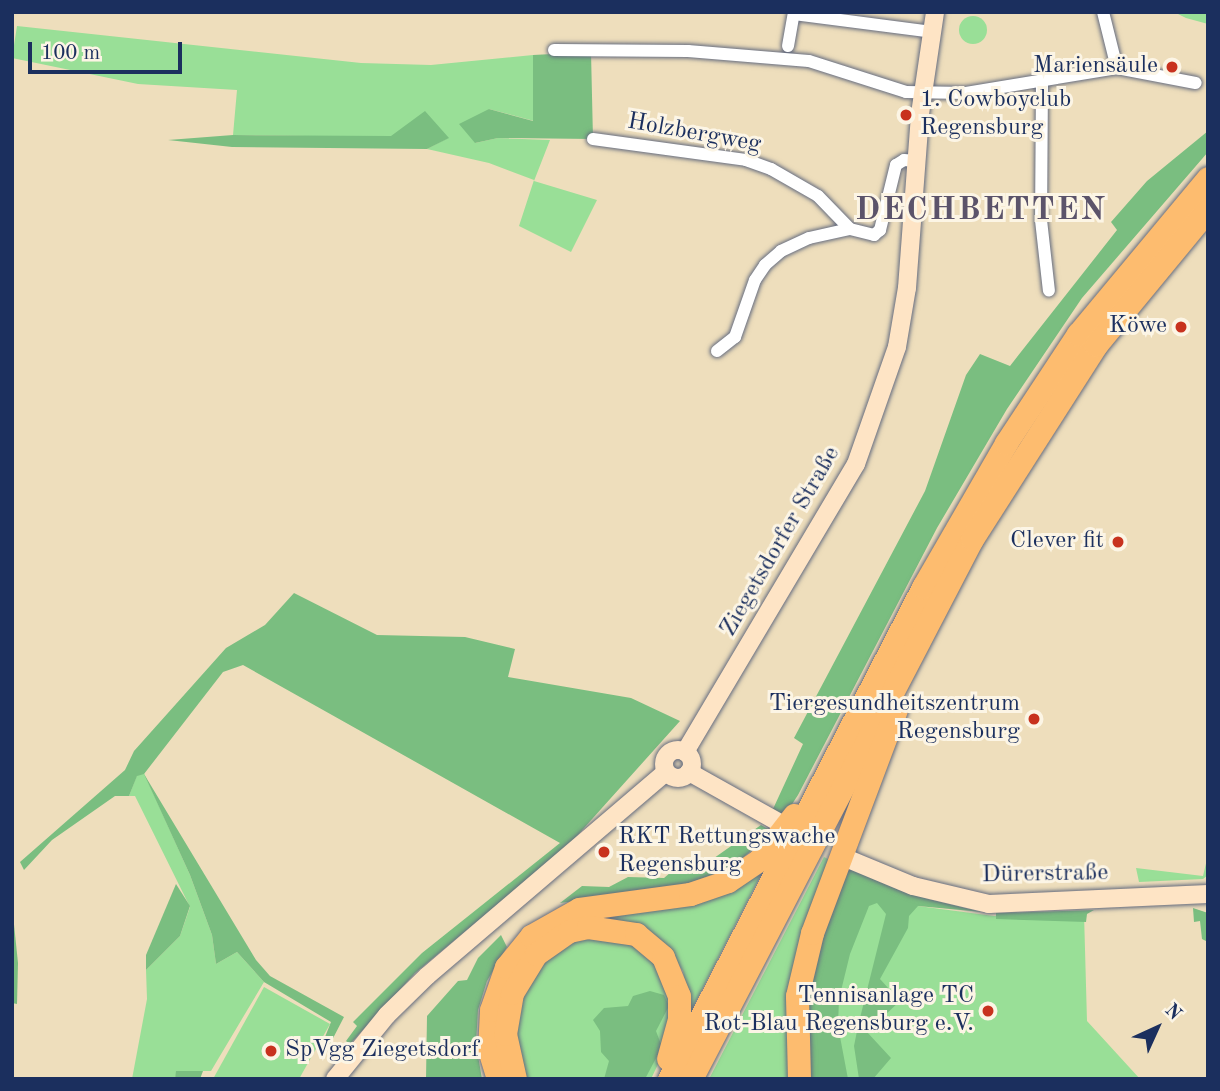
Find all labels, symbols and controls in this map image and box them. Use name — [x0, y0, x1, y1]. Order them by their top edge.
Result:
scale bar — [32, 28, 186, 72]
text: 100 m — [41, 43, 100, 64]
place label: Mariensäule — [1033, 53, 1158, 81]
marker: Mariensäule — [1164, 59, 1180, 75]
place label: 1. Cowboyclub Regensburg — [920, 87, 1071, 143]
marker: 1. Cowboyclub Regensburg — [898, 107, 914, 123]
street label: Holzbergweg — [625, 108, 763, 160]
district label: DECHBETTEN — [856, 192, 1106, 230]
place label: Köwe — [1109, 313, 1167, 341]
marker: Köwe — [1173, 319, 1189, 335]
street label: Ziegetsdorfer Straße — [715, 442, 847, 642]
place label: Clever fit — [1010, 528, 1104, 556]
marker: Clever fit — [1110, 534, 1126, 550]
place label: Tiergesundheitszentrum Regensburg — [769, 691, 1020, 747]
marker: Tiergesundheitszentrum Regensburg — [1026, 711, 1042, 727]
place label: RKT Rettungswache Regensburg — [618, 824, 836, 880]
marker: RKT Rettungswache Regensburg — [596, 844, 612, 860]
street label: Dürerstraße — [982, 859, 1108, 891]
place label: Tennisanlage TC Rot-Blau Regensburg e.V. — [704, 983, 974, 1039]
north arrow — [1122, 993, 1192, 1063]
text: N — [1160, 1001, 1184, 1025]
marker: Tennisanlage TC Rot-Blau Regensburg e.V. — [980, 1003, 996, 1019]
place label: SpVgg Ziegetsdorf — [285, 1037, 479, 1065]
marker: SpVgg Ziegetsdorf — [263, 1043, 279, 1059]

